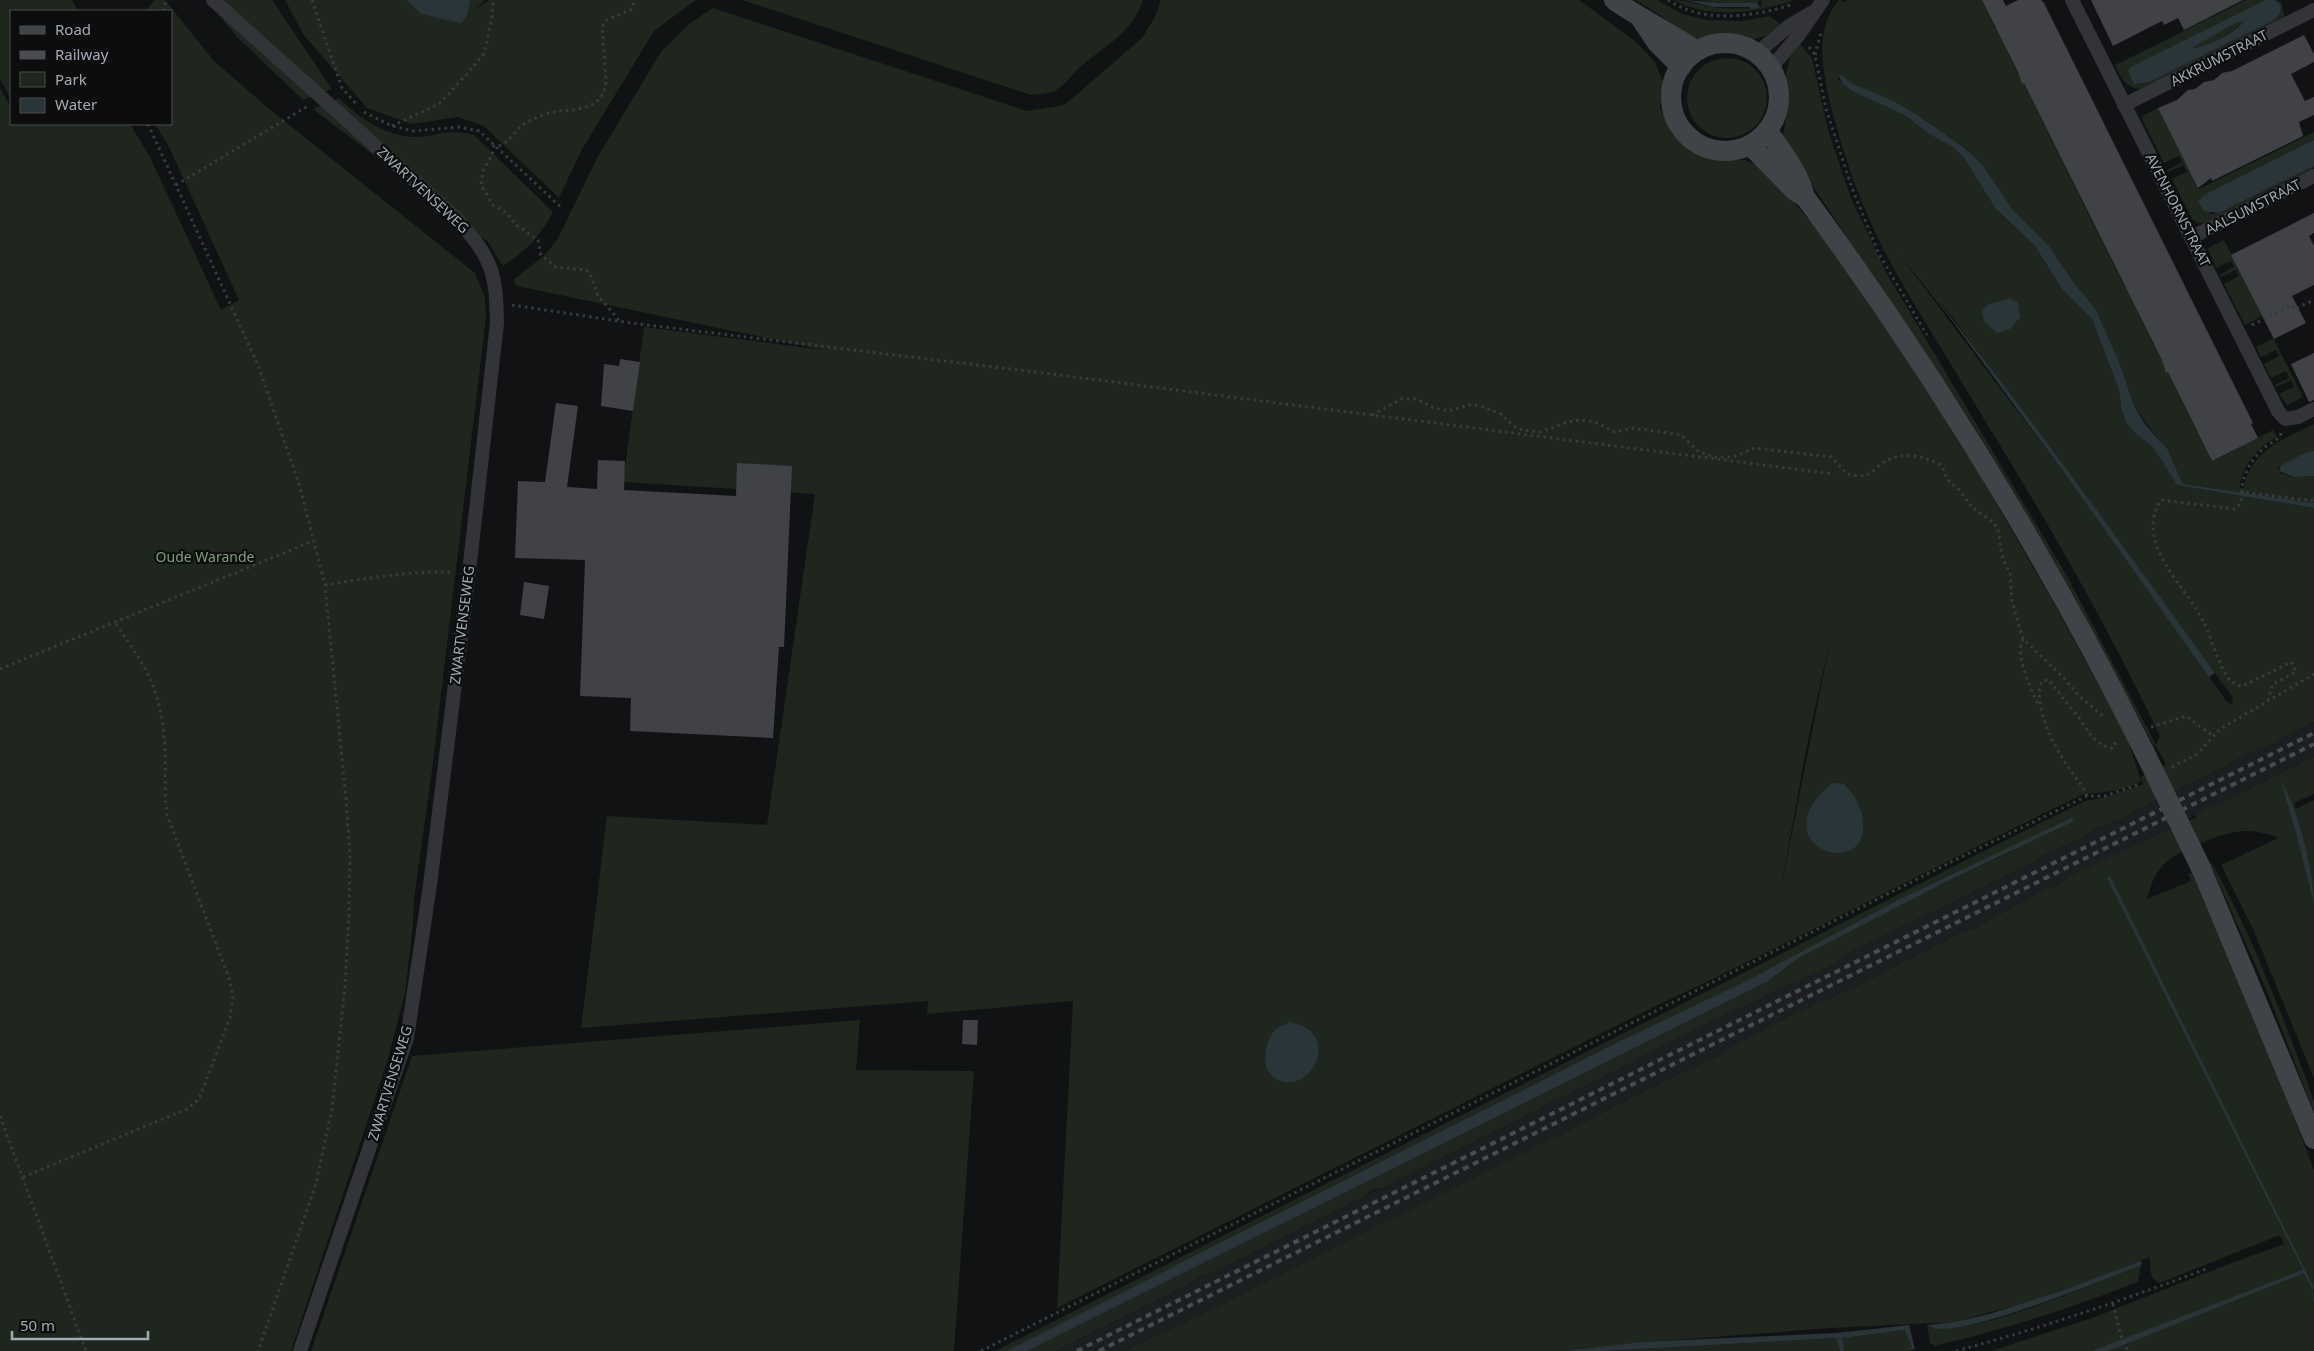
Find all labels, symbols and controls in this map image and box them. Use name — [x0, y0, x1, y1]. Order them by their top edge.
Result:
legend — [10, 10, 172, 125]
text: Road — [55, 19, 91, 39]
street label: AKKRUMSTRAAT — [2167, 25, 2271, 90]
text: Railway — [55, 44, 109, 64]
text: Park — [55, 69, 87, 89]
text: Water — [55, 94, 97, 114]
street label: ZWARTVENSEWEG — [373, 142, 473, 237]
street label: AVENHORNSTRAAT — [2142, 150, 2215, 270]
street label: AALSUMSTRAAT — [2202, 174, 2304, 239]
park label: Oude Warande — [156, 547, 255, 566]
street label: ZWARTVENSEWEG — [445, 565, 478, 685]
street label: ZWARTVENSEWEG — [363, 1023, 416, 1143]
scale bar — [12, 1308, 149, 1340]
text: 50 m — [20, 1315, 55, 1335]

